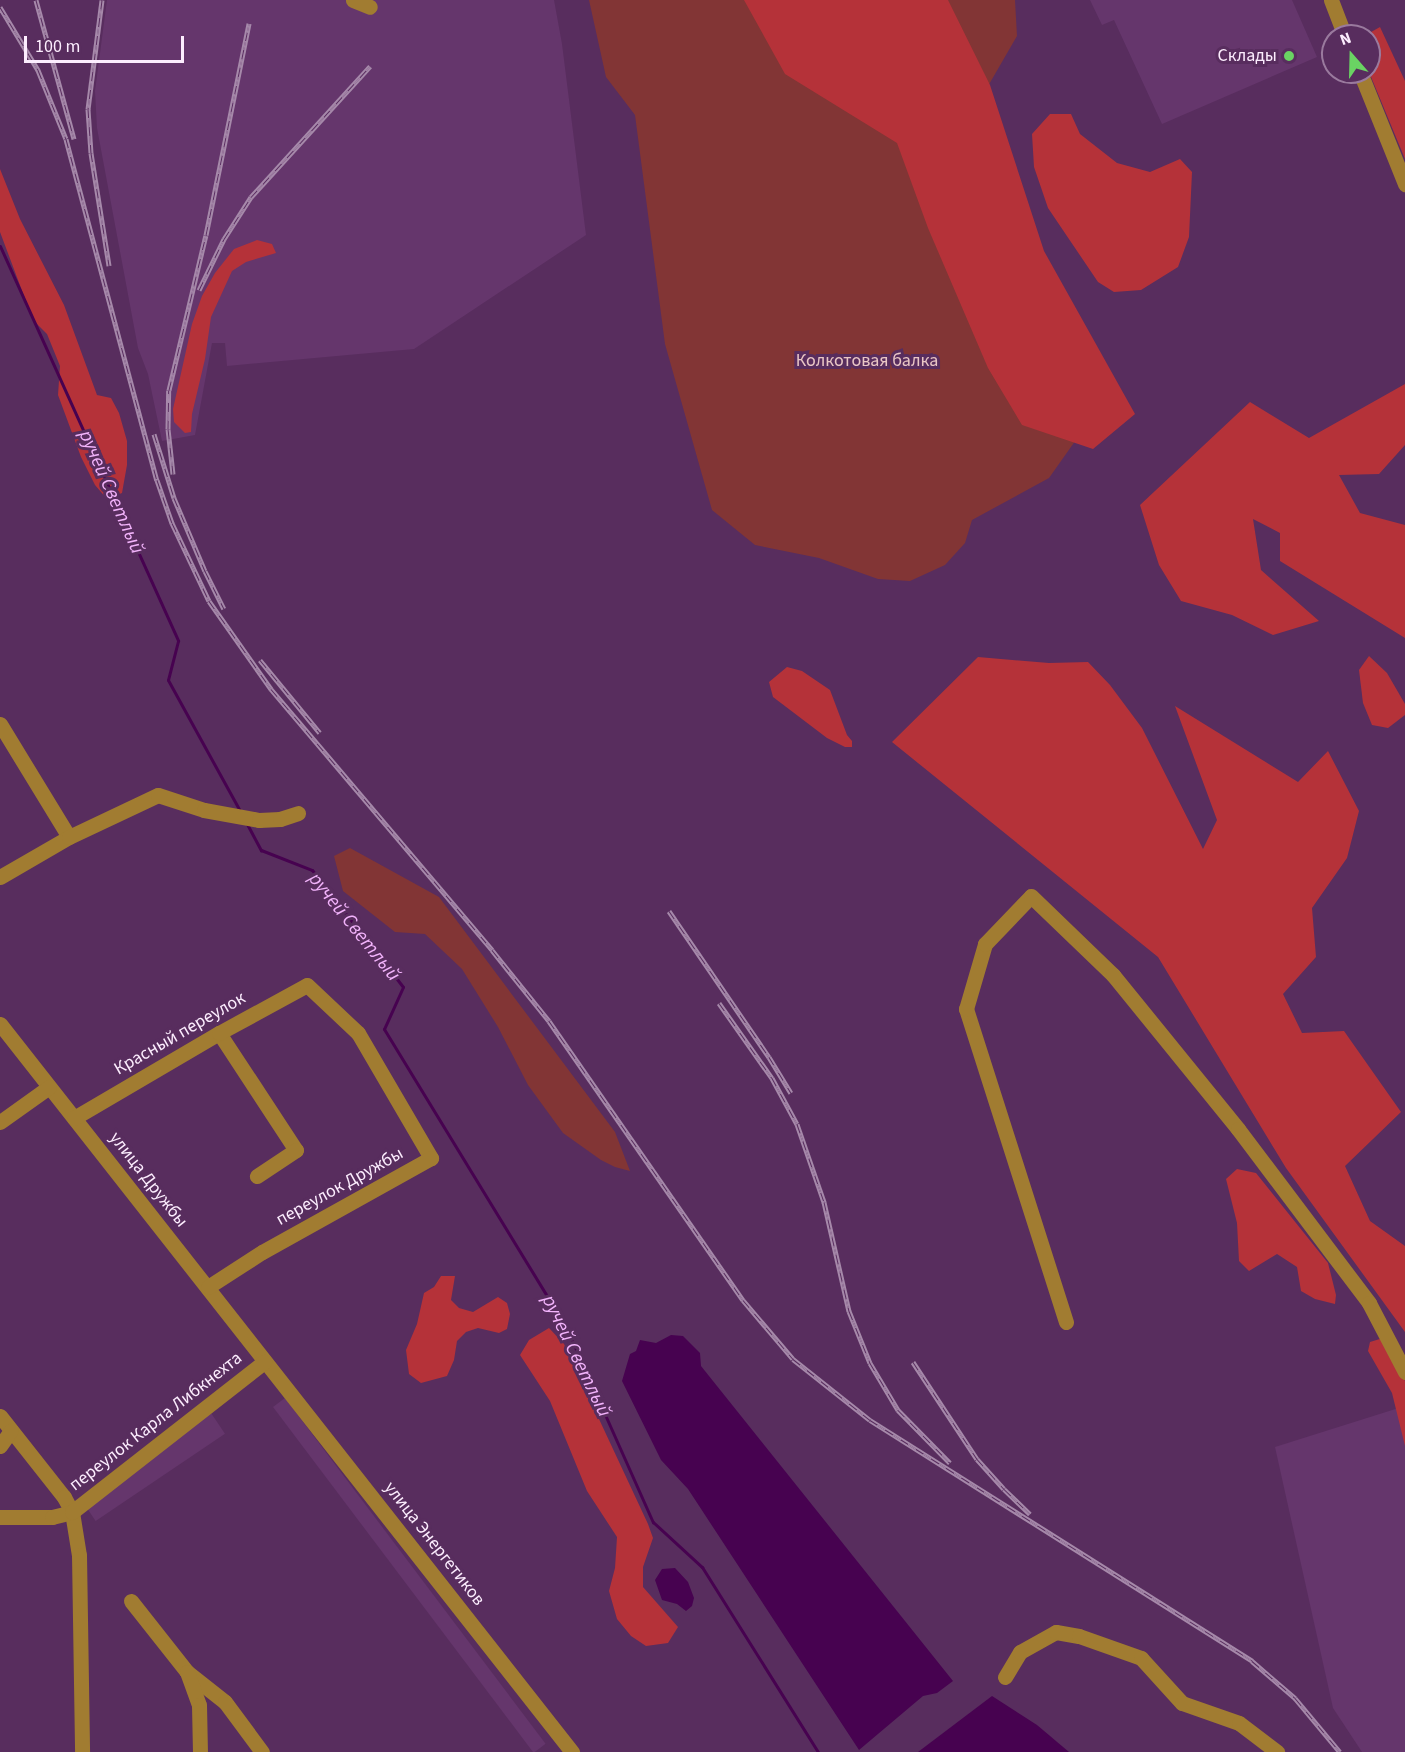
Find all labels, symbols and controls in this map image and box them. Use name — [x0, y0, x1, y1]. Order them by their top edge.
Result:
scale bar — [27, 24, 188, 62]
north arrow — [1321, 24, 1381, 84]
text: N — [1337, 27, 1354, 51]
text: 100 m — [35, 34, 80, 59]
place label: Склады — [1217, 45, 1277, 67]
marker: Склады — [1282, 49, 1296, 63]
park label: Колкотовая балка — [796, 350, 938, 372]
water label: ручей Светлый — [73, 426, 149, 558]
water label: ручей Светлый — [303, 868, 405, 986]
street label: Красный переулок — [111, 988, 249, 1080]
street label: улица Дружбы — [104, 1128, 192, 1232]
street label: переулок Дружбы — [273, 1143, 407, 1231]
water label: ручей Светлый — [536, 1291, 616, 1421]
street label: переулок Карла Либкнехта — [65, 1348, 247, 1496]
street label: улица Энергетиков — [379, 1478, 489, 1610]

